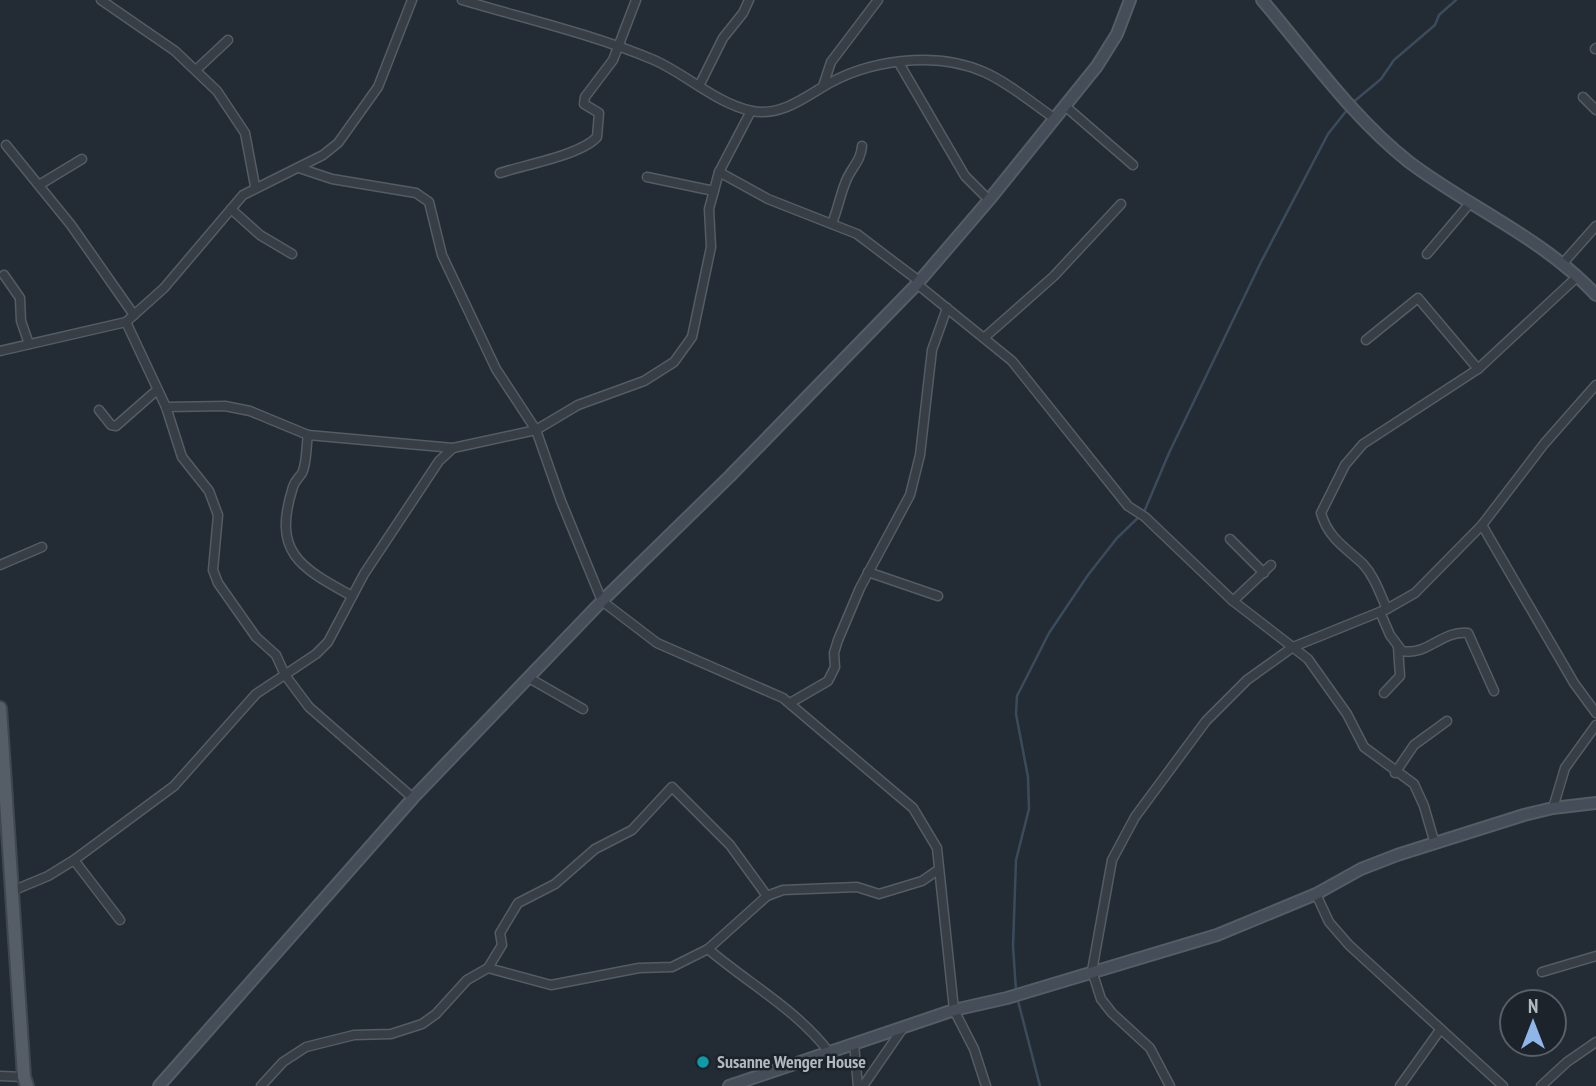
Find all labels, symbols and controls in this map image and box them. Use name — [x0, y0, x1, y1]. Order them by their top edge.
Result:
north arrow — [1498, 988, 1568, 1058]
text: N — [1528, 994, 1538, 1018]
place label: Susanne Wenger House — [717, 1050, 866, 1073]
marker: Susanne Wenger House — [695, 1054, 711, 1070]

